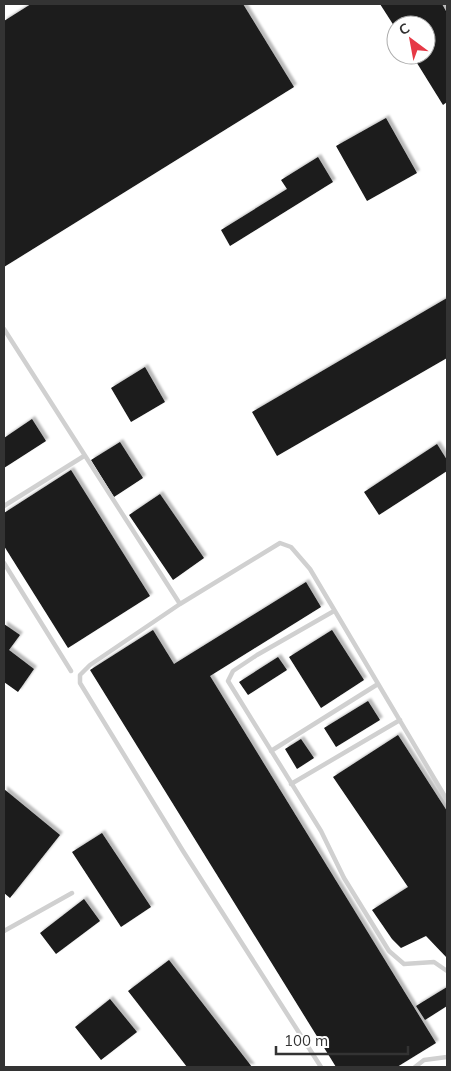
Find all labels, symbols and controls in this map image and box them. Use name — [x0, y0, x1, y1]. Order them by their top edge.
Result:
north arrow — [386, 15, 436, 65]
text: С — [395, 19, 413, 39]
scale bar — [276, 1024, 408, 1056]
text: 100 m — [284, 1031, 328, 1050]

